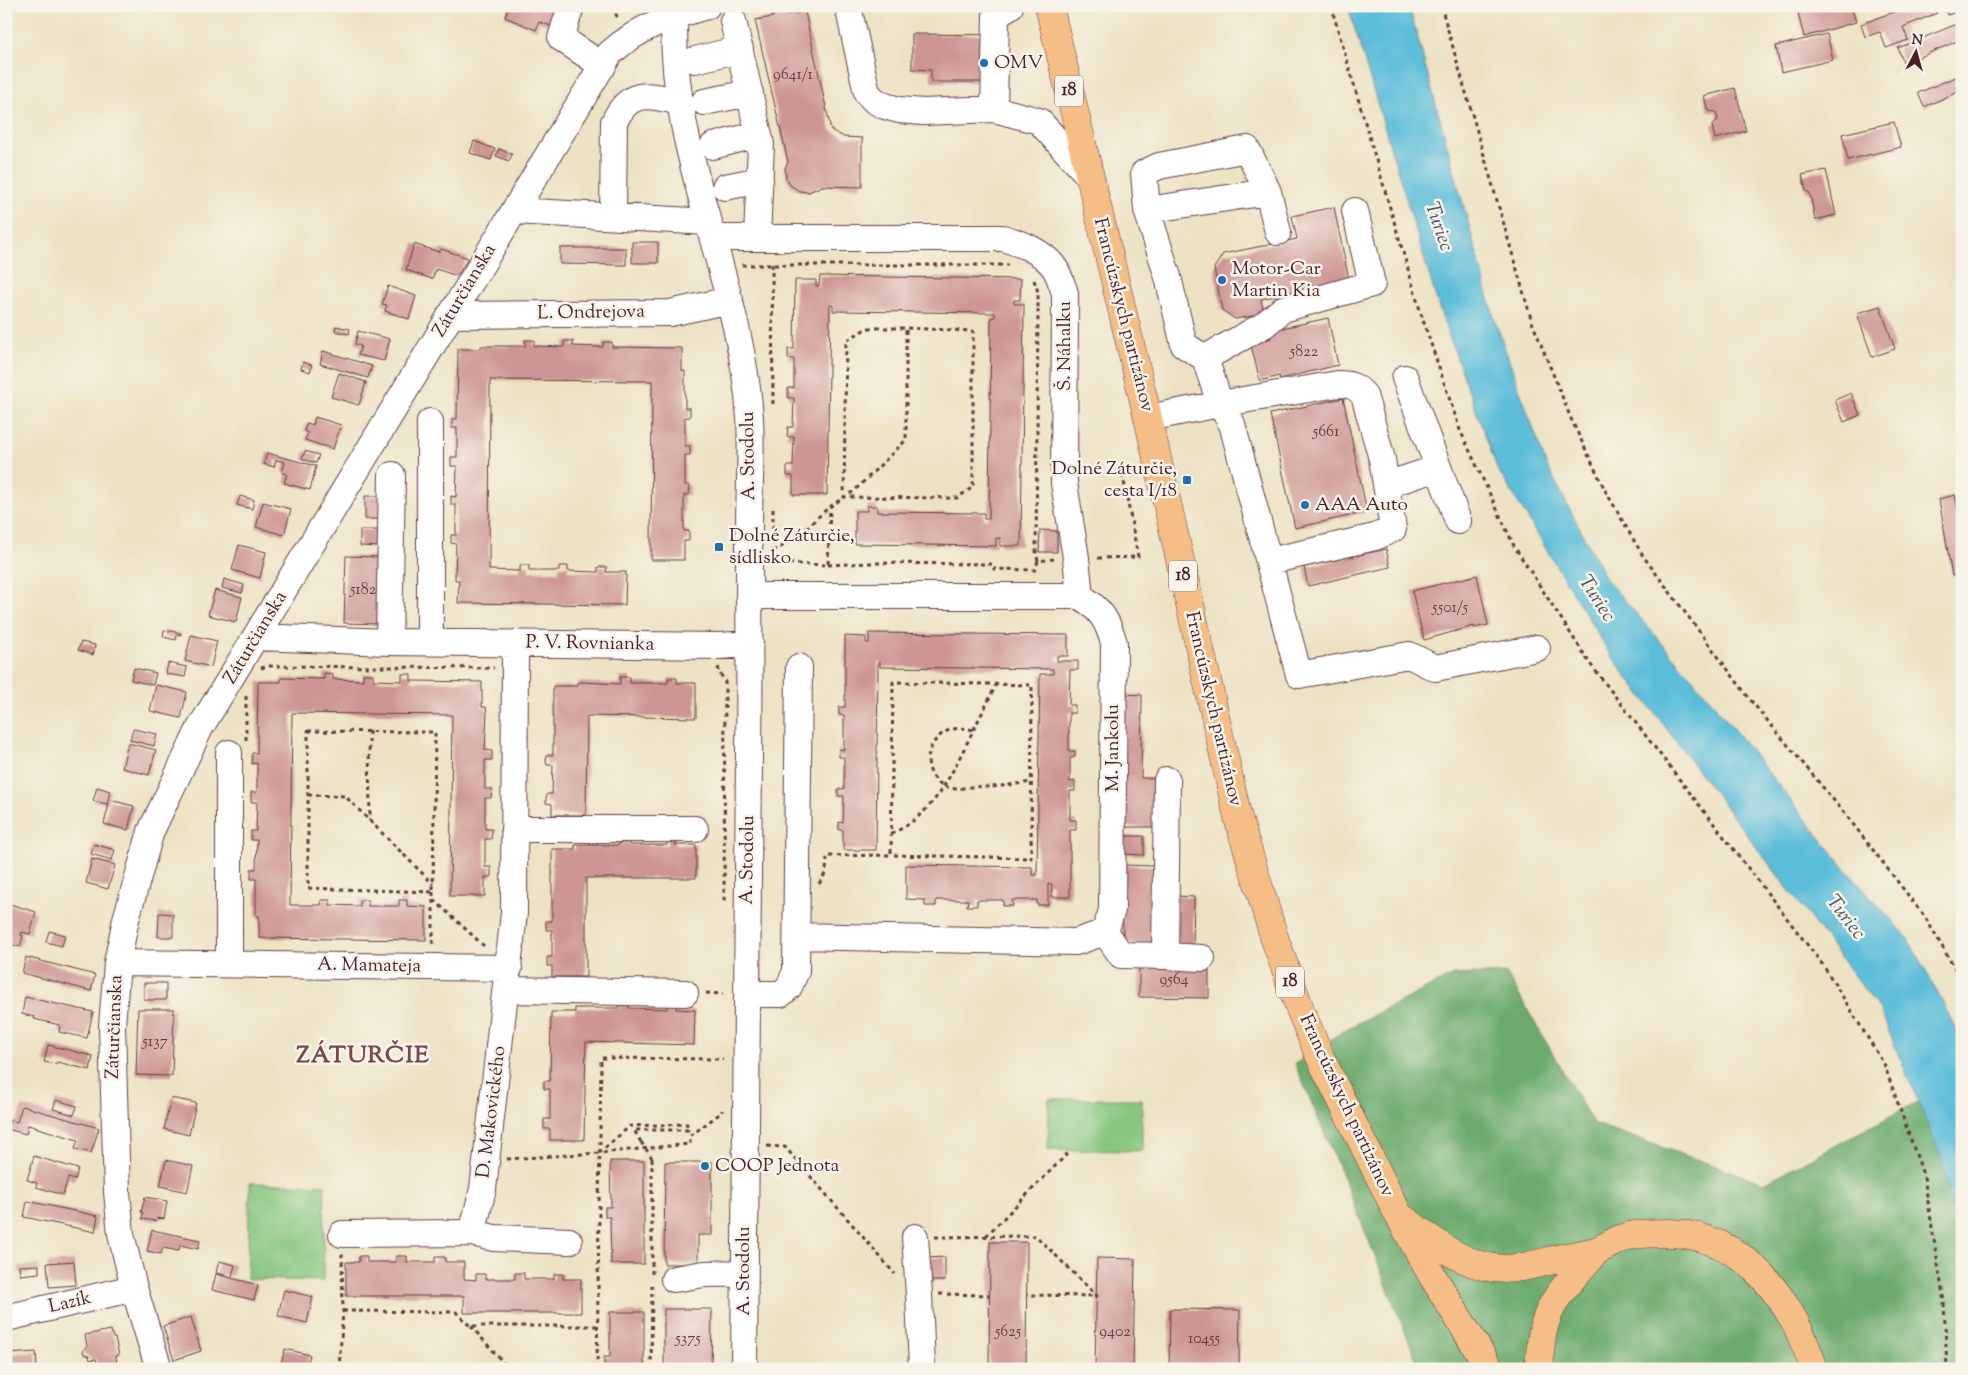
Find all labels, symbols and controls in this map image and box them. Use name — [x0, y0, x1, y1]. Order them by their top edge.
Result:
north arrow — [1890, 28, 1940, 78]
text: N — [1911, 31, 1924, 52]
place label: OMV — [994, 50, 1043, 77]
marker: OMV — [978, 57, 990, 69]
house number: 9641/1 — [773, 64, 814, 87]
road number: 18 — [1055, 76, 1083, 106]
water label: Turiec — [1416, 198, 1460, 256]
street label: Francúzskych partizánov — [1086, 215, 1160, 415]
street label: Záturčianska — [427, 239, 504, 343]
place label: Motor-Car Martin Kia — [1232, 256, 1321, 305]
marker: Motor-Car Martin Kia — [1216, 274, 1228, 286]
street label: Ľ. Ondrejova — [537, 299, 645, 327]
street label: Š. Náhalku — [1052, 301, 1079, 391]
house number: 5822 — [1289, 341, 1319, 364]
street label: A. Stodolu — [735, 411, 763, 501]
house number: 5661 — [1312, 421, 1340, 444]
place label: Dolné Záturčie, cesta I/18 — [1052, 456, 1177, 505]
marker: Dolné Záturčie, cesta I/18 — [1181, 474, 1193, 486]
place label: AAA Auto — [1315, 492, 1408, 519]
marker: AAA Auto — [1299, 499, 1311, 511]
place label: Dolné Záturčie, sídlisko — [729, 523, 854, 572]
marker: Dolné Záturčie, sídlisko — [713, 541, 725, 553]
road number: 18 — [1169, 560, 1197, 592]
water label: Turiec — [1570, 570, 1622, 628]
house number: 5182 — [349, 579, 377, 602]
street label: Záturčianska — [218, 586, 295, 690]
house number: 5501/5 — [1431, 597, 1468, 620]
street label: Francúzskych partizánov — [1177, 609, 1249, 809]
street label: P. V. Rovnianka — [525, 629, 655, 659]
street label: M. Jankolu — [1100, 704, 1127, 792]
street label: A. Stodolu — [734, 815, 762, 905]
water label: Turiec — [1818, 889, 1872, 947]
street label: A. Mamateja — [317, 952, 421, 980]
road number: 18 — [1276, 966, 1304, 998]
house number: 9564 — [1159, 969, 1189, 992]
street label: Záturčianska — [100, 974, 130, 1080]
street label: Francúzskych partizánov — [1292, 1010, 1400, 1202]
house number: 5137 — [141, 1031, 168, 1054]
district label: ZÁTURČIE — [296, 1039, 430, 1073]
street label: D. Makovického — [470, 1044, 514, 1180]
place label: COOP Jednota — [715, 1153, 839, 1180]
marker: COOP Jednota — [699, 1160, 711, 1172]
street label: A. Stodolu — [731, 1226, 758, 1316]
street label: Lazík — [46, 1285, 95, 1321]
house number: 5625 — [994, 1321, 1022, 1344]
house number: 9402 — [1099, 1321, 1131, 1344]
house number: 5375 — [674, 1328, 701, 1351]
house number: 10455 — [1188, 1328, 1221, 1351]

